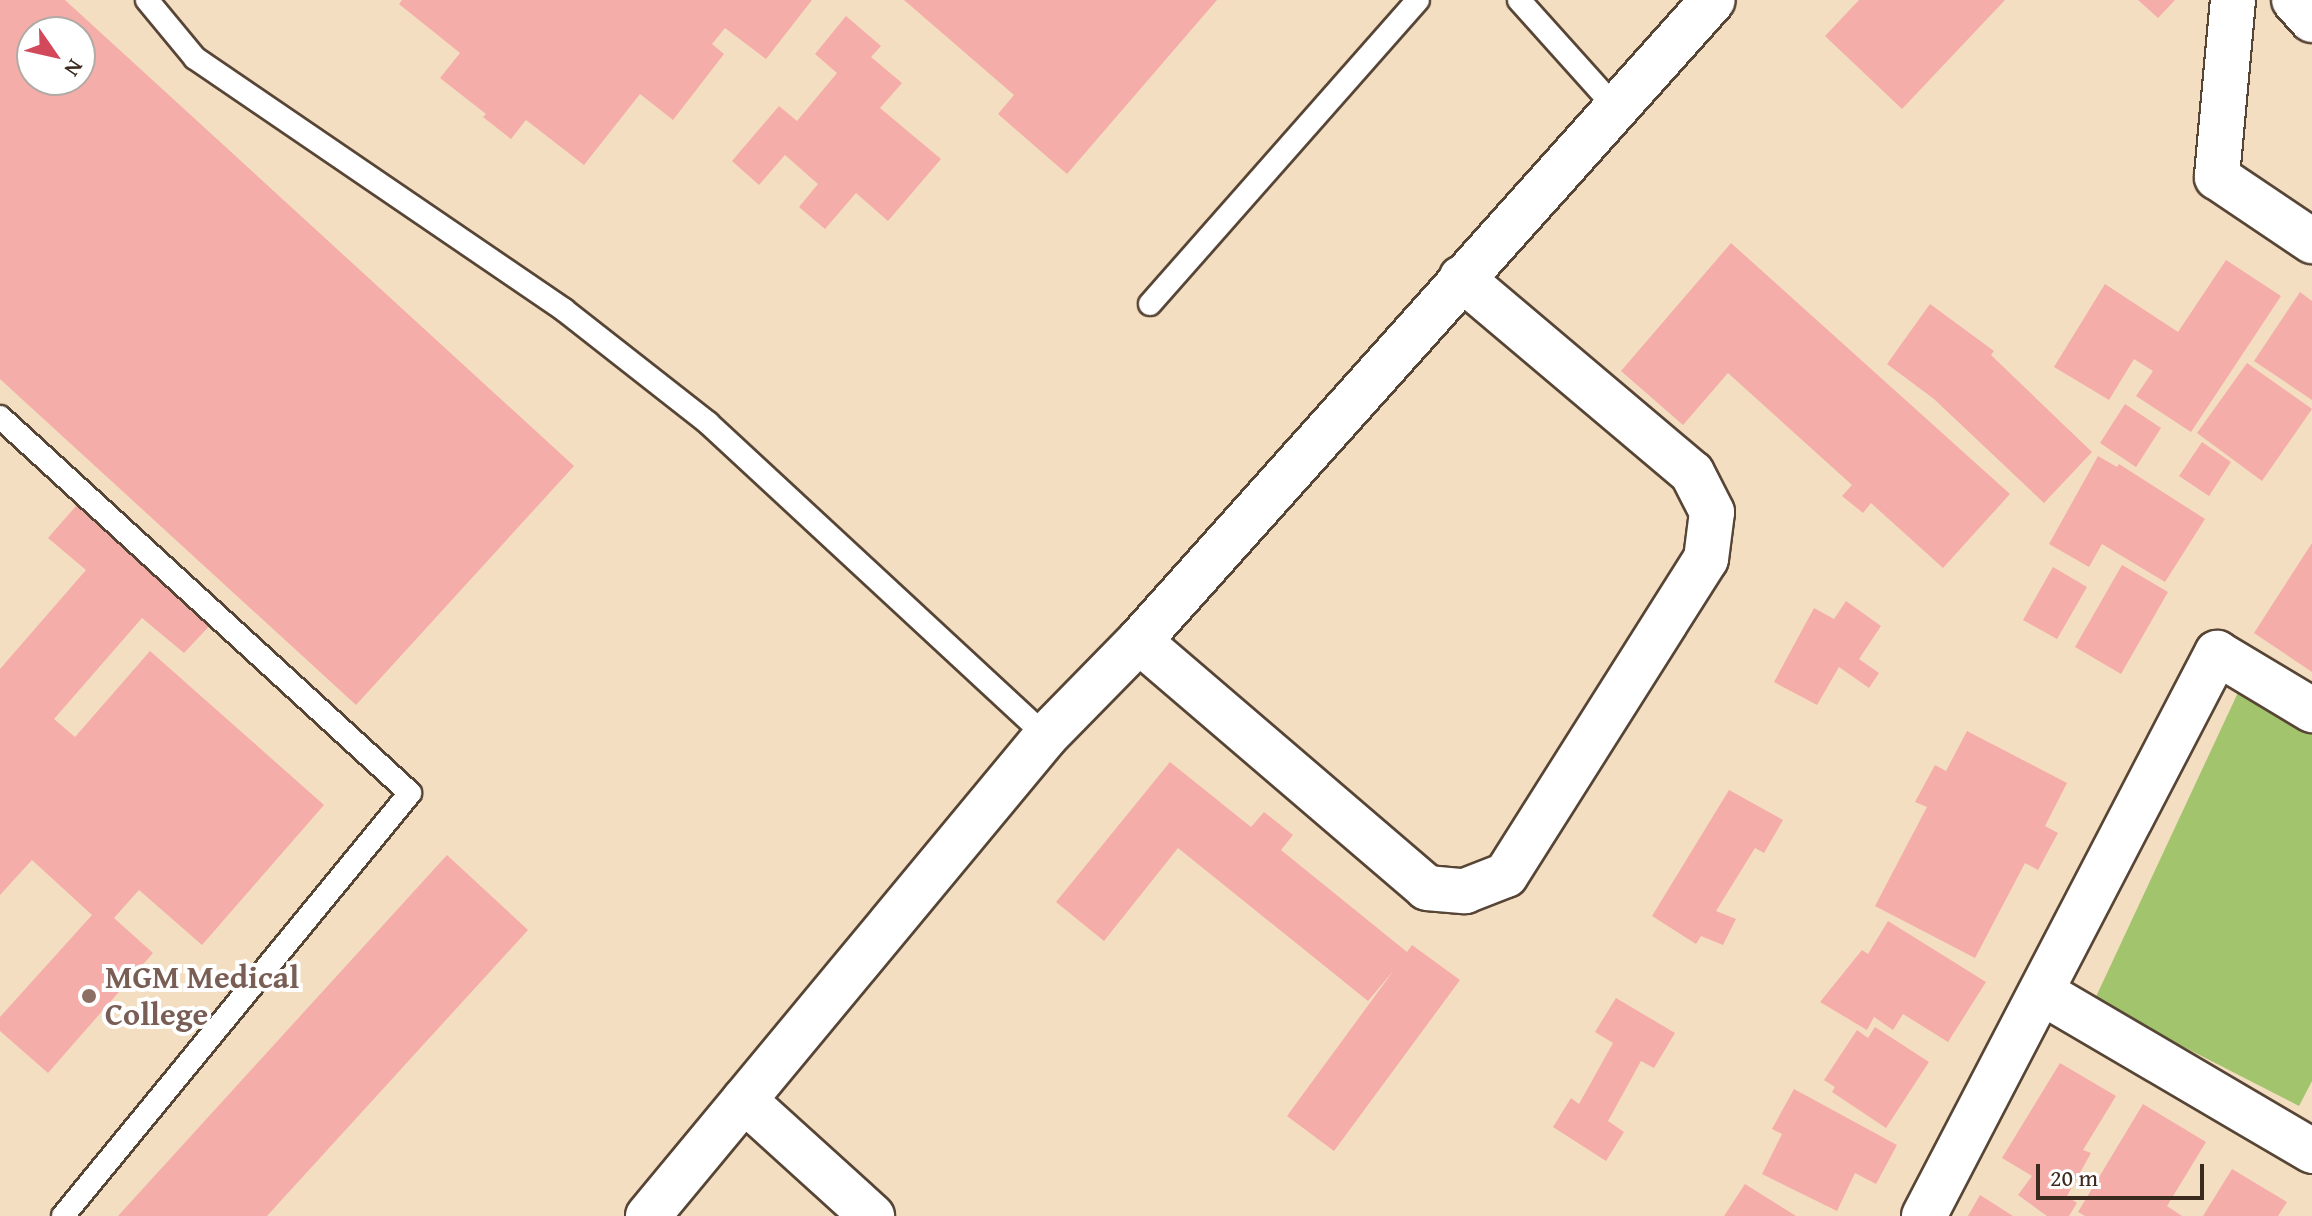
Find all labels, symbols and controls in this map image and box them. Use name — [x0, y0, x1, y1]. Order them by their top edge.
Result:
north arrow — [16, 16, 96, 96]
text: N — [57, 53, 92, 83]
place label: MGM Medical College — [105, 959, 299, 1034]
marker: MGM Medical College — [80, 987, 98, 1005]
scale bar — [2040, 1148, 2208, 1198]
text: 20 m — [2050, 1160, 2098, 1195]

